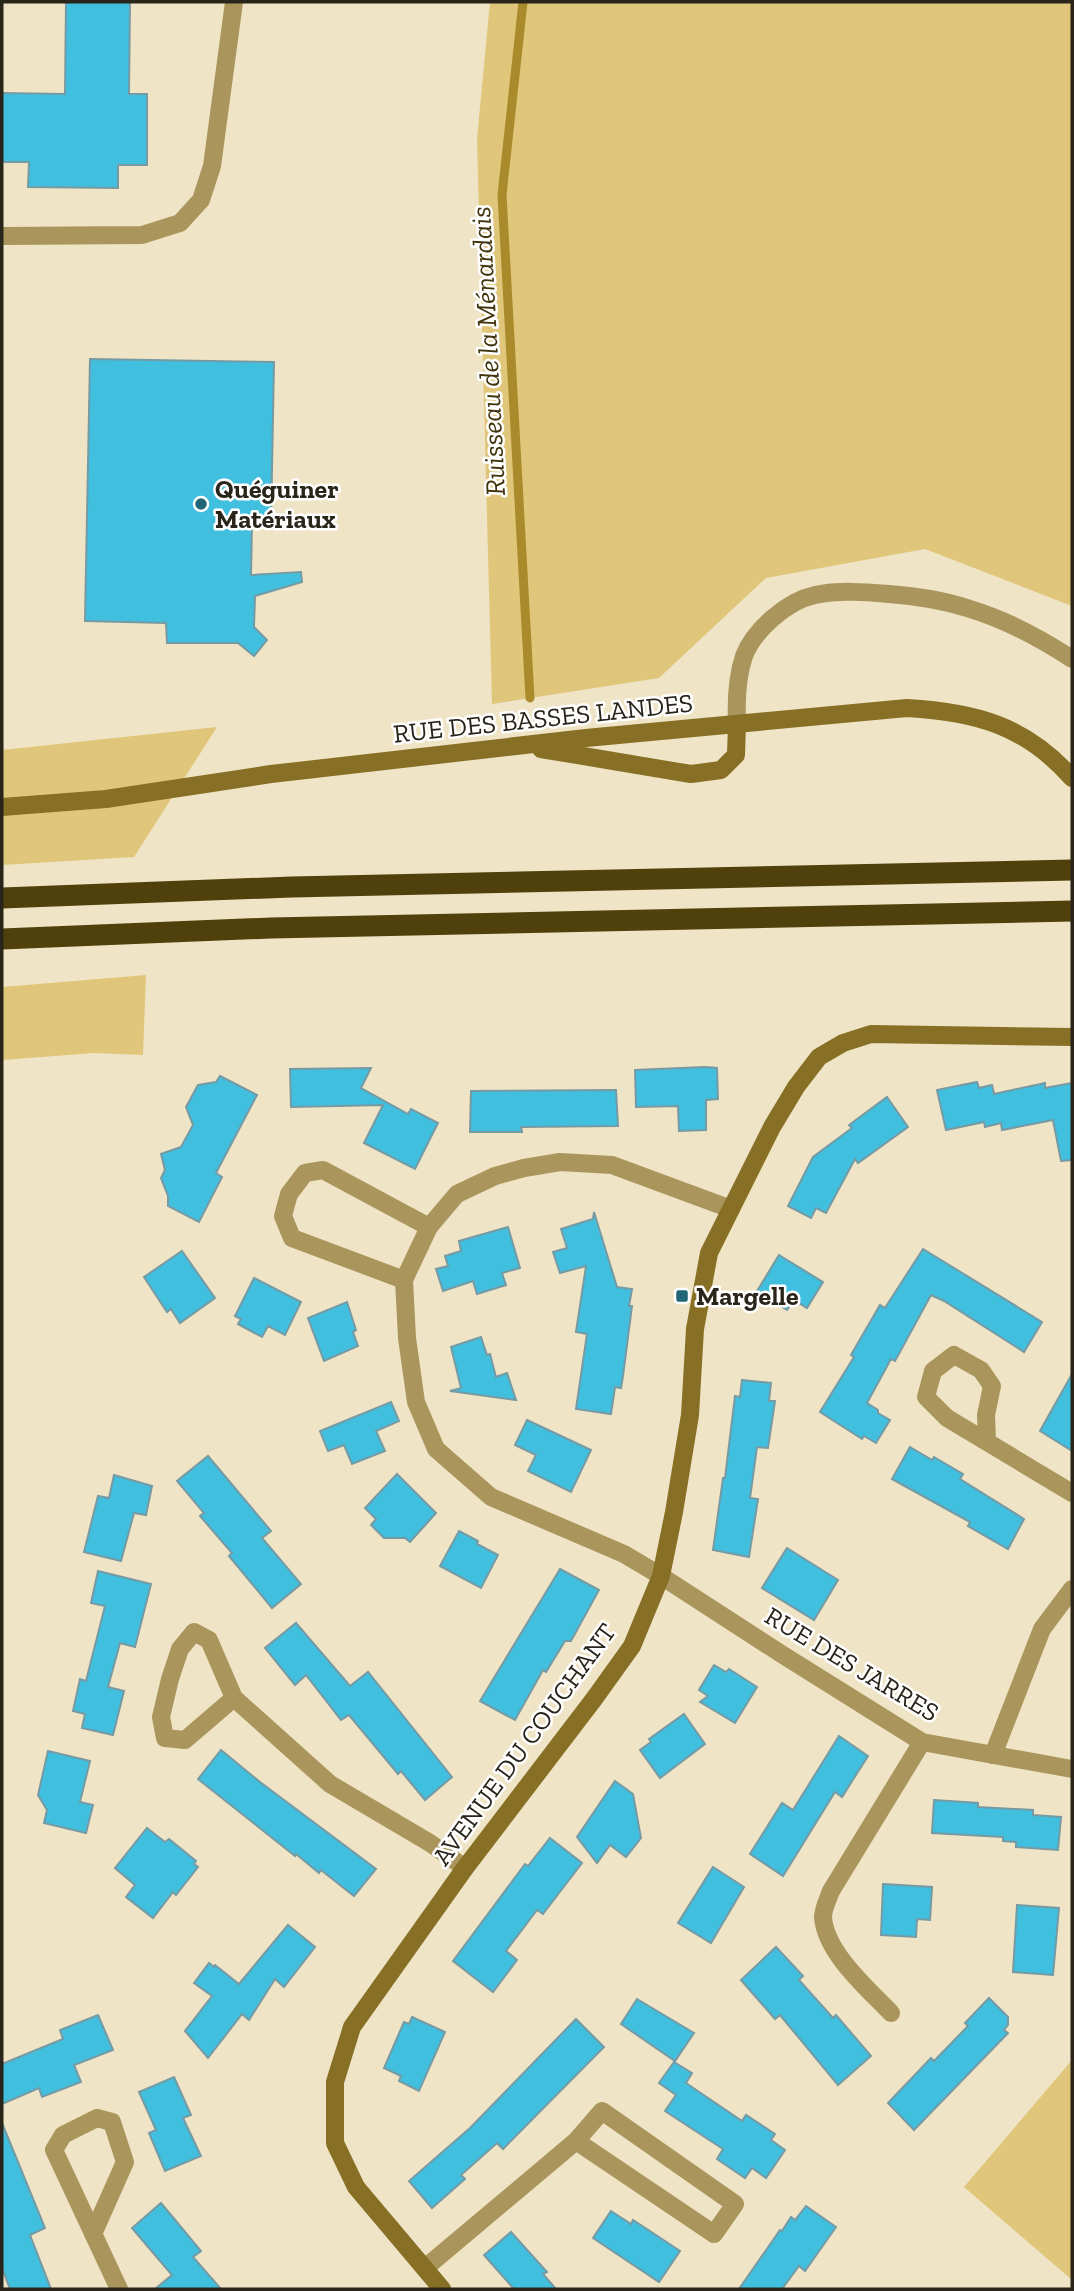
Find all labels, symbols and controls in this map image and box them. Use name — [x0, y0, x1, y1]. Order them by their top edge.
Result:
water label: Ruisseau de la Ménardais — [464, 205, 512, 497]
place label: Quéguiner Matériaux — [215, 473, 339, 535]
marker: Quéguiner Matériaux — [193, 496, 209, 512]
street label: RUE DES BASSES LANDES — [392, 686, 694, 750]
place label: Margelle — [696, 1280, 799, 1312]
marker: Margelle — [674, 1288, 690, 1304]
street label: RUE DES JARRES — [759, 1600, 945, 1728]
street label: AVENUE DU COUCHANT — [425, 1617, 623, 1871]

